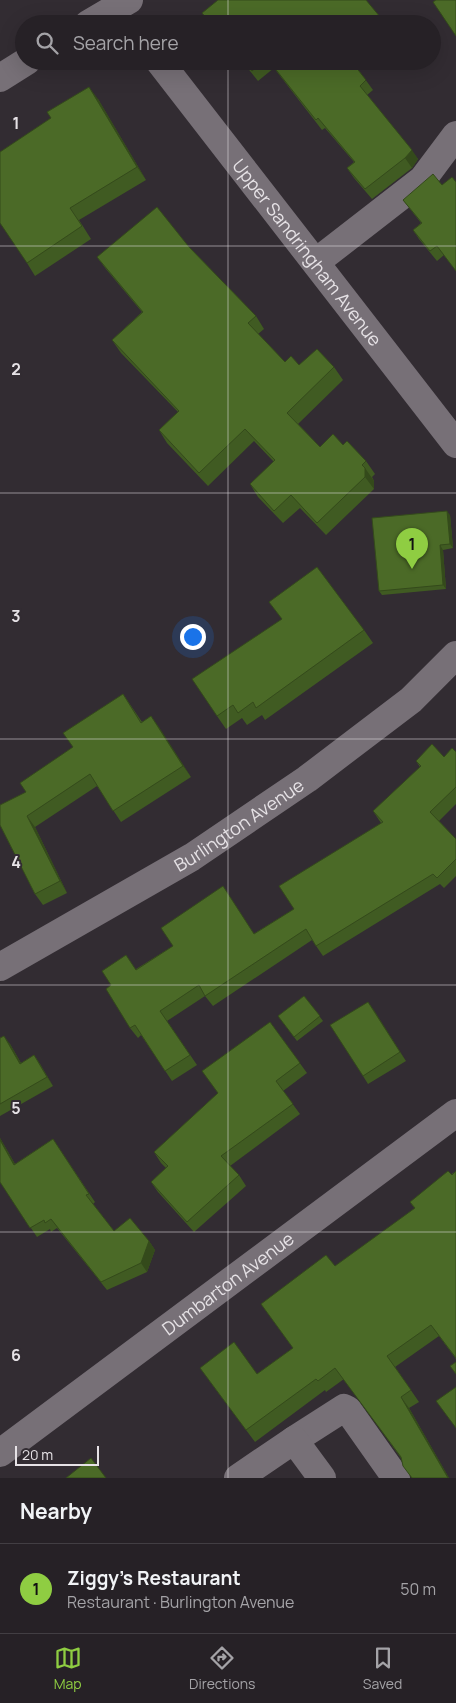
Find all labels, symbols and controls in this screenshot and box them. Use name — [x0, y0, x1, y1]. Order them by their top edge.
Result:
search box — [15, 15, 441, 70]
icon: search — [33, 29, 61, 57]
text: Search here — [73, 30, 179, 56]
text: 1 — [12, 112, 20, 134]
street label: Upper Sandringham Avenue — [227, 154, 387, 351]
text: 2 — [11, 358, 21, 380]
pin: 1 — [396, 528, 428, 569]
text: 3 — [11, 605, 21, 627]
your location — [180, 624, 206, 650]
street label: Burlington Avenue — [170, 773, 308, 877]
text: 4 — [11, 851, 21, 873]
text: 5 — [11, 1097, 21, 1119]
street label: Dumbarton Avenue — [157, 1226, 298, 1340]
text: 6 — [11, 1344, 21, 1366]
scale bar — [15, 1443, 99, 1466]
text: 20 m — [22, 1445, 53, 1464]
text: Nearby — [20, 1497, 92, 1525]
text: Ziggy's Restaurant — [67, 1565, 241, 1591]
text: 1 — [32, 1578, 40, 1600]
text: 50 m — [400, 1578, 436, 1600]
text: Restaurant · Burlington Avenue — [67, 1591, 294, 1613]
tab: Map — [54, 1644, 82, 1693]
tab: Directions — [189, 1644, 255, 1693]
tab: Saved — [363, 1644, 402, 1693]

